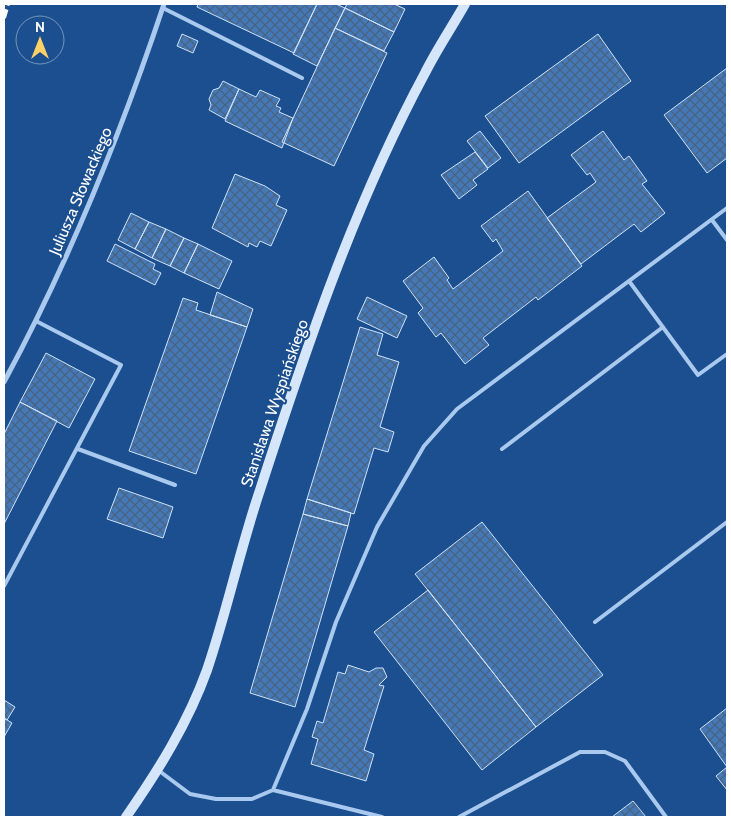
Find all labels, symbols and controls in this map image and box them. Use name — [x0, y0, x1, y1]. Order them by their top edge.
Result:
north arrow — [15, 15, 65, 65]
text: N — [35, 18, 45, 36]
street label: Juliusza Słowackiego — [45, 124, 116, 259]
street label: Stanisława Wyspiańskiego — [237, 317, 312, 489]

